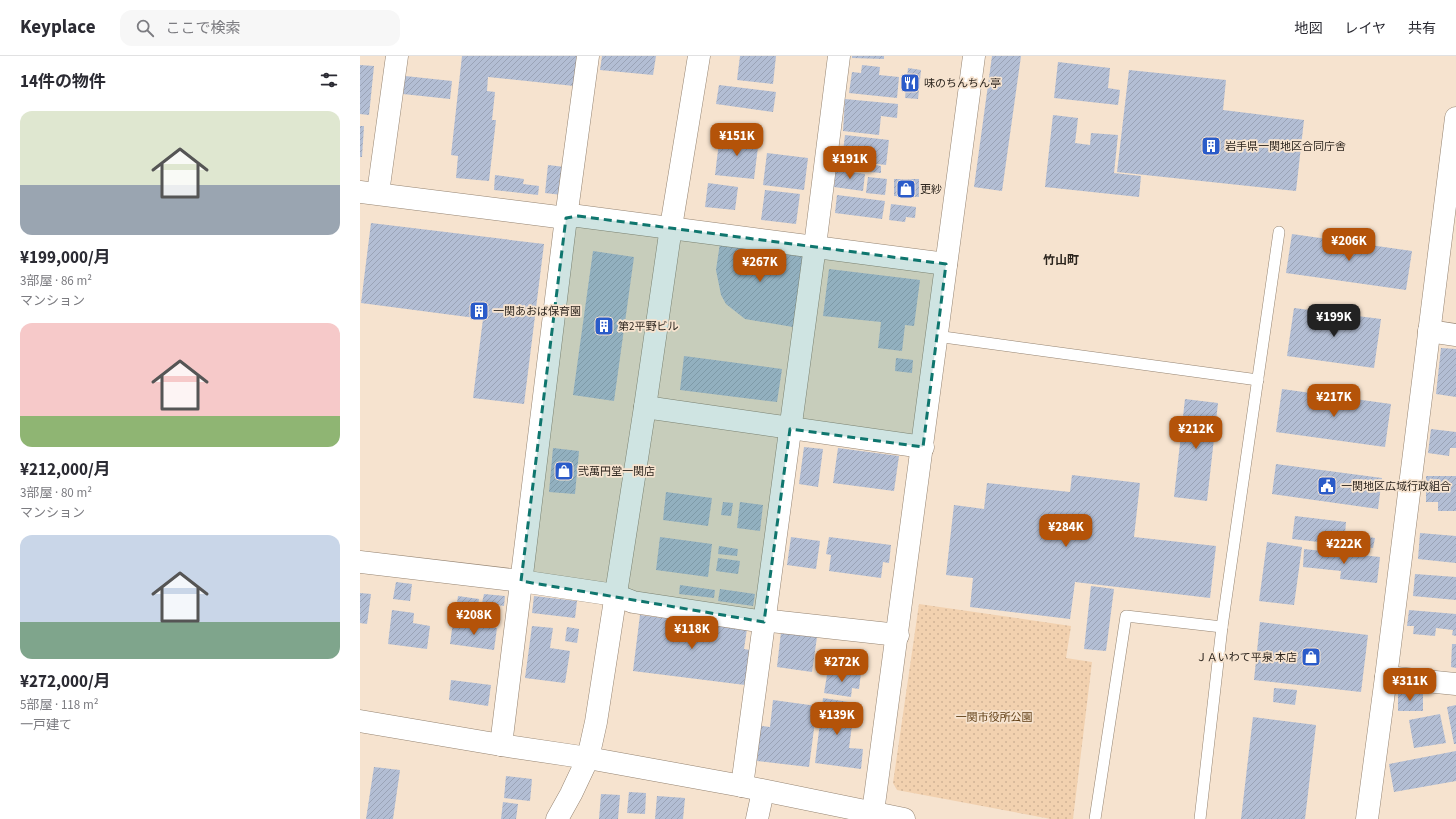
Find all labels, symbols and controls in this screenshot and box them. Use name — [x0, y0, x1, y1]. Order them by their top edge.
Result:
search box — [120, 10, 400, 46]
text: Keyplace — [20, 14, 96, 41]
icon: search — [134, 17, 156, 39]
text: ここで検索 — [166, 18, 241, 39]
text: 地図 — [1294, 19, 1322, 39]
text: レイヤ — [1344, 19, 1386, 39]
text: 共有 — [1408, 19, 1436, 39]
icon: filters — [318, 69, 340, 91]
text: 14件の物件 — [20, 70, 106, 94]
restaurant icon: 味のちんちん亭 — [899, 72, 921, 94]
place label: 味のちんちん亭 — [924, 76, 1001, 91]
pin: ¥151K — [709, 123, 765, 157]
text: ¥151K — [719, 127, 755, 145]
building icon: 岩手県一関地区合同庁舎 — [1200, 135, 1222, 157]
icon: home — [144, 137, 216, 209]
place label: 岩手県一関地区合同庁舎 — [1225, 139, 1346, 154]
pin: ¥191K — [822, 146, 878, 180]
text: ¥191K — [832, 150, 868, 168]
shop icon: 更紗 — [895, 178, 917, 200]
place label: 更紗 — [920, 182, 942, 197]
pin: ¥206K — [1321, 228, 1377, 262]
text: ¥206K — [1331, 232, 1367, 250]
text: ¥199,000/月 — [20, 246, 111, 270]
pin: ¥267K — [732, 249, 788, 283]
district label: 竹山町 — [1043, 252, 1079, 269]
text: ¥267K — [742, 253, 778, 271]
text: 3部屋 · 86 m² — [20, 272, 92, 290]
text: マンション — [20, 292, 85, 310]
building icon: 一関あおば保育園 — [468, 300, 490, 322]
place label: 一関あおば保育園 — [493, 304, 581, 319]
pin: ¥199K — [1306, 304, 1362, 338]
text: ¥199K — [1316, 308, 1352, 326]
building icon: 第2平野ビル — [593, 315, 615, 337]
place label: 第2平野ビル — [618, 319, 678, 334]
icon: home — [144, 349, 216, 421]
pin: ¥217K — [1306, 384, 1362, 418]
text: ¥217K — [1316, 388, 1352, 406]
pin: ¥212K — [1168, 416, 1224, 450]
text: ¥212K — [1178, 420, 1214, 438]
text: ¥212,000/月 — [20, 458, 111, 482]
shop icon: 弐萬円堂一関店 — [553, 460, 575, 482]
place label: 弐萬円堂一関店 — [578, 464, 655, 479]
public building icon: 一関地区広域行政組合 — [1316, 475, 1338, 497]
place label: 一関地区広域行政組合 — [1341, 479, 1451, 494]
text: 3部屋 · 80 m² — [20, 484, 92, 502]
text: マンション — [20, 504, 85, 522]
pin: ¥284K — [1038, 514, 1094, 548]
text: ¥284K — [1048, 518, 1084, 536]
pin: ¥222K — [1316, 531, 1372, 565]
text: ¥222K — [1326, 535, 1362, 553]
icon: home — [144, 561, 216, 633]
pin: ¥208K — [446, 602, 502, 636]
text: ¥208K — [456, 606, 492, 624]
pin: ¥118K — [664, 616, 720, 650]
text: ¥118K — [674, 620, 710, 638]
shop icon: ＪＡいわて平泉 本店 — [1300, 646, 1322, 668]
pin: ¥272K — [814, 649, 870, 683]
place label: ＪＡいわて平泉 本店 — [1196, 650, 1297, 665]
text: ¥272K — [824, 653, 860, 671]
pin: ¥311K — [1382, 668, 1438, 702]
text: ¥272,000/月 — [20, 670, 111, 694]
text: ¥311K — [1392, 672, 1428, 690]
text: 5部屋 · 118 m² — [20, 696, 98, 714]
pin: ¥139K — [809, 702, 865, 736]
text: ¥139K — [819, 706, 855, 724]
park label: 一関市役所公園 — [956, 710, 1033, 725]
text: 一戸建て — [20, 716, 72, 734]

